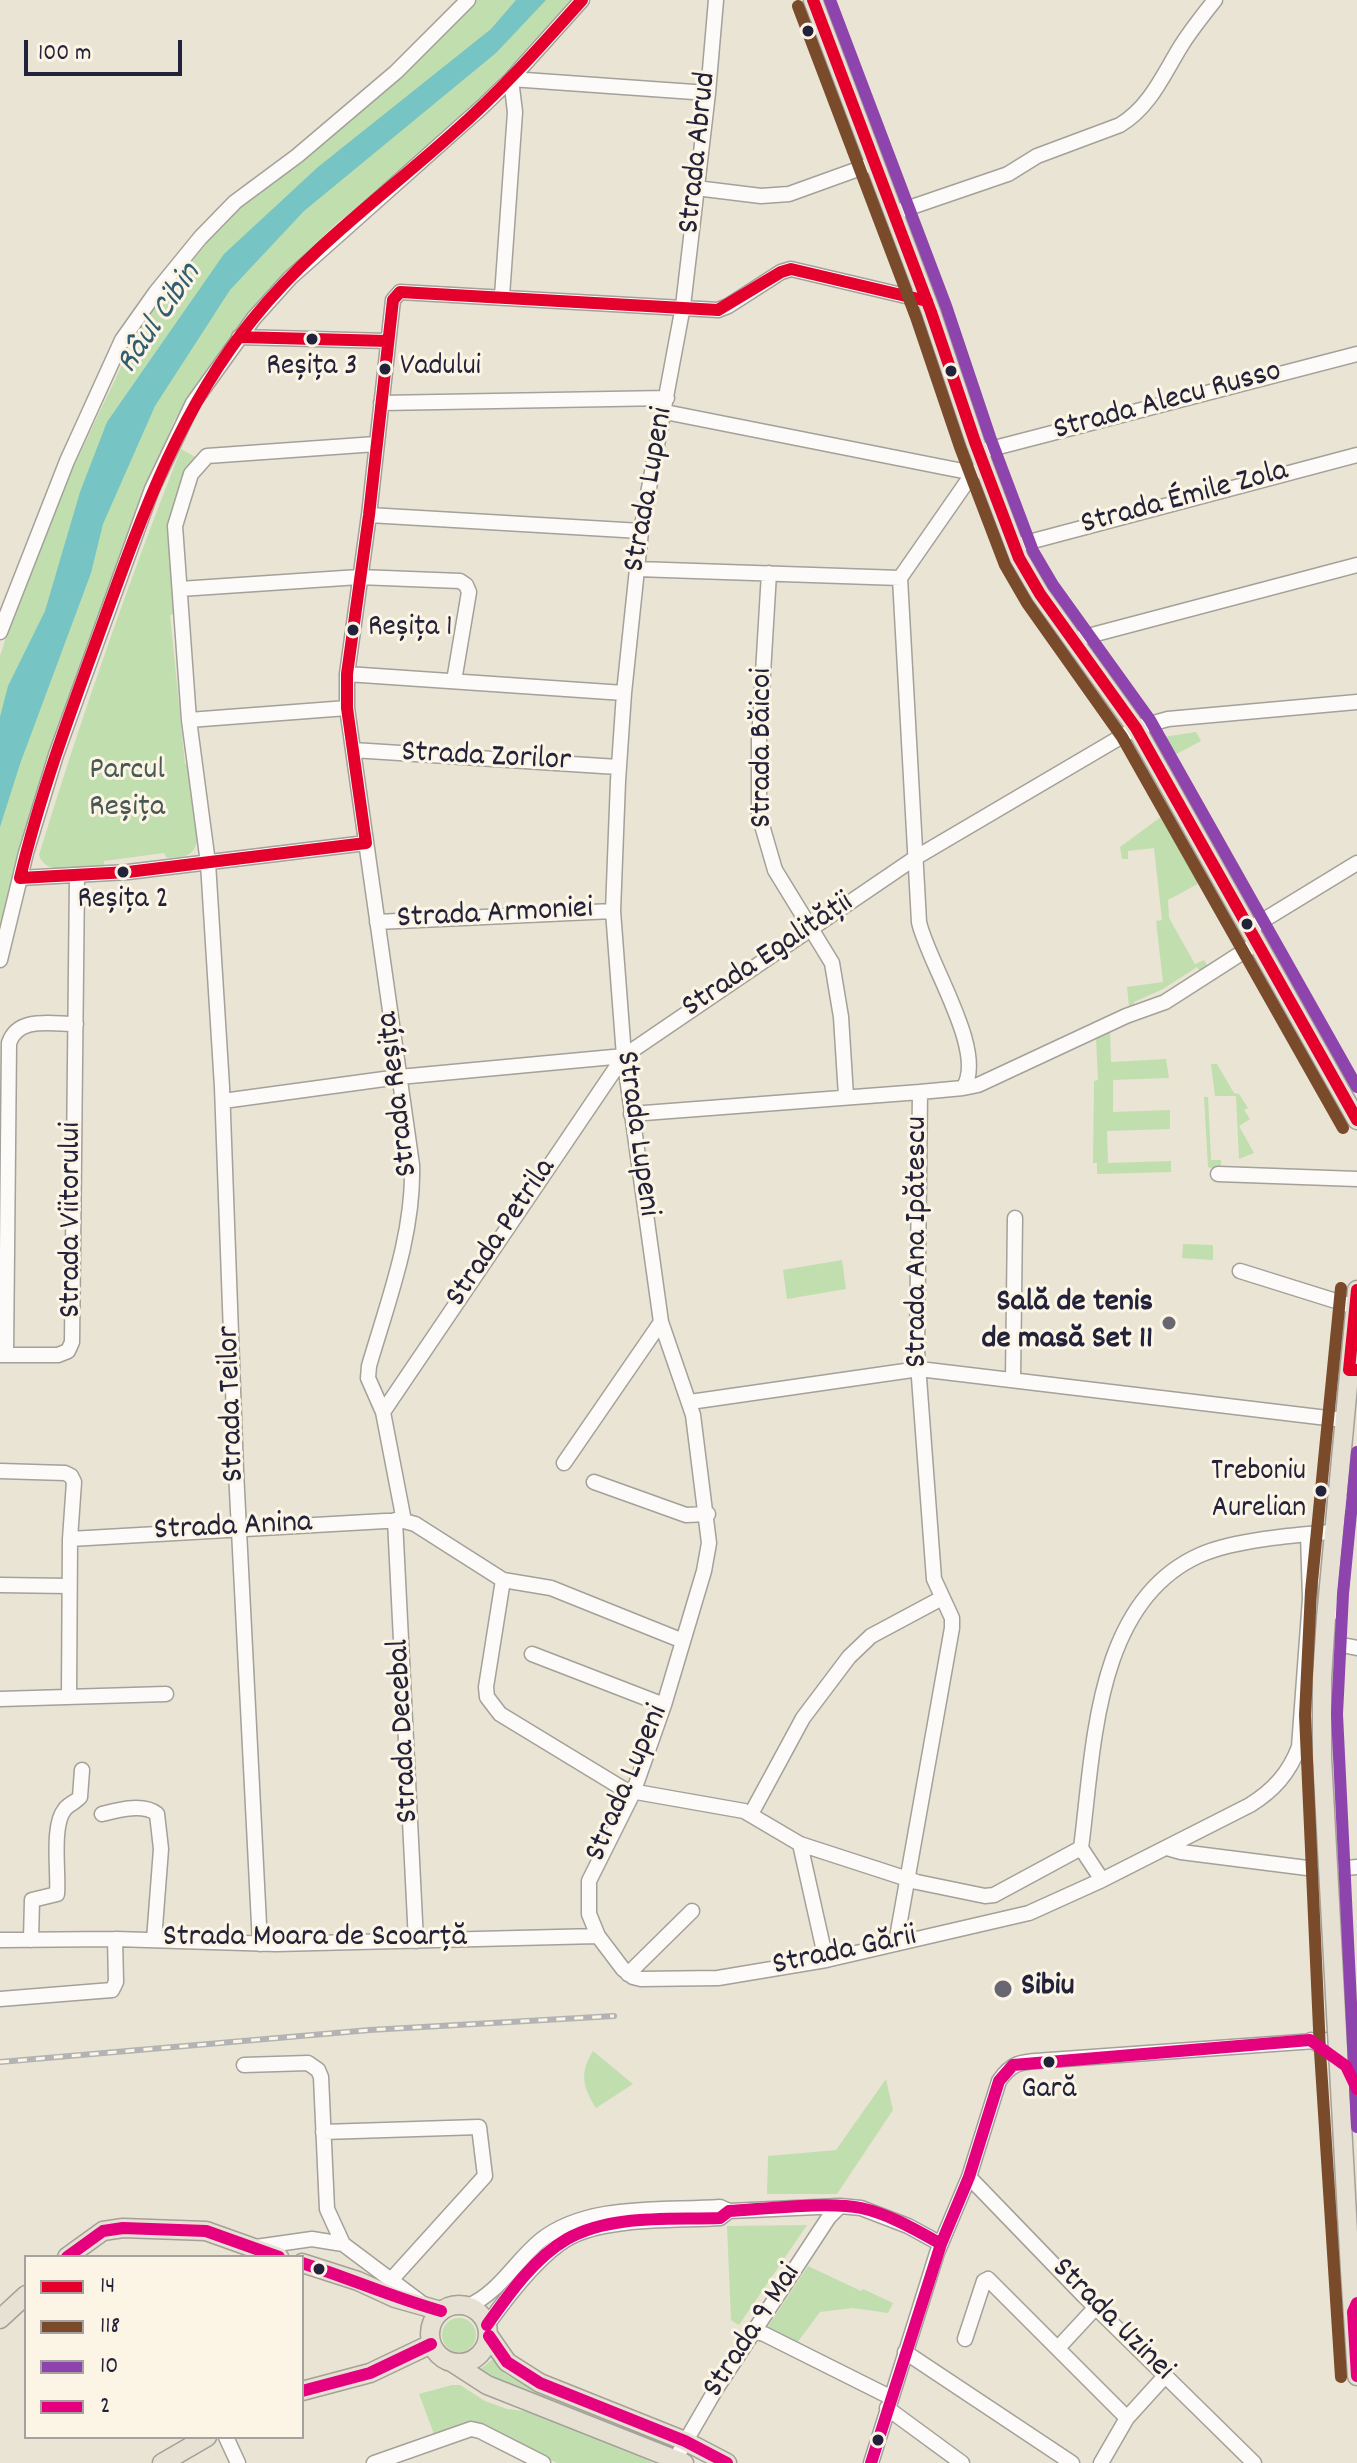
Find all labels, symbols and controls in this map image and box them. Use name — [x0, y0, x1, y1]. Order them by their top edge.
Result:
unlabelled marker — [800, 23, 816, 39]
scale bar — [28, 24, 186, 74]
text: 100 m — [38, 37, 91, 71]
street label: Strada Abrud — [672, 70, 728, 236]
water label: Râul Cibin — [109, 257, 213, 383]
marker: Reșița 3 — [304, 331, 320, 347]
place label: Reșița 3 — [266, 351, 358, 387]
place label: Vadului — [400, 351, 481, 387]
street label: Strada Alecu Russo — [1050, 354, 1286, 452]
marker: Vadului — [377, 361, 393, 377]
unlabelled marker — [943, 363, 959, 379]
street label: Strada Lupeni — [618, 405, 684, 575]
street label: Strada Émile Zola — [1077, 454, 1293, 546]
place label: Reșița 1 — [368, 612, 453, 648]
marker: Reșița 1 — [345, 622, 361, 638]
street label: Strada Băicoi — [746, 668, 784, 828]
street label: Strada Zorilor — [400, 735, 572, 783]
park label: Parcul Reșița — [89, 754, 165, 829]
marker: Reșița 2 — [115, 864, 131, 880]
place label: Reșița 2 — [77, 884, 169, 920]
street label: Strada Egalității — [676, 886, 862, 1028]
street label: Strada Armoniei — [396, 892, 594, 940]
unlabelled marker — [1239, 916, 1255, 932]
street label: Strada Reșița — [371, 1009, 429, 1179]
street label: Strada Lupeni — [604, 1049, 666, 1219]
street label: Strada Ana Ipătescu — [901, 1116, 939, 1368]
street label: Strada Viitorului — [55, 1122, 93, 1318]
street label: Strada Petrila — [439, 1152, 567, 1316]
place label: Sală de tenis de masă Set 11 — [981, 1286, 1153, 1361]
marker: Sală de tenis de masă Set 11 — [1160, 1314, 1178, 1332]
street label: Strada Teilor — [212, 1325, 256, 1483]
place label: Treboniu Aurelian — [1211, 1456, 1306, 1526]
marker: Treboniu Aurelian — [1313, 1483, 1329, 1499]
street label: Strada Anina — [153, 1506, 313, 1552]
street label: Strada Decebal — [382, 1638, 430, 1824]
street label: Strada Lupeni — [579, 1700, 679, 1868]
street label: Strada Gării — [770, 1919, 920, 1987]
street label: Strada Moara de Scoarță — [163, 1921, 467, 1959]
place label: Sibiu — [1021, 1970, 1074, 2008]
marker: Sibiu — [992, 1978, 1014, 2000]
marker: Gară — [1041, 2054, 1057, 2070]
place label: Gară — [1021, 2074, 1077, 2110]
street label: Strada Uzinei — [1041, 2251, 1181, 2391]
legend — [24, 2255, 304, 2439]
street label: Strada 9 Mai — [697, 2258, 811, 2406]
unlabelled marker — [311, 2261, 327, 2277]
text: 14 — [100, 2270, 115, 2304]
text: 118 — [100, 2310, 120, 2344]
text: 10 — [100, 2350, 118, 2384]
text: 2 — [100, 2390, 111, 2424]
unlabelled marker — [870, 2432, 886, 2448]

